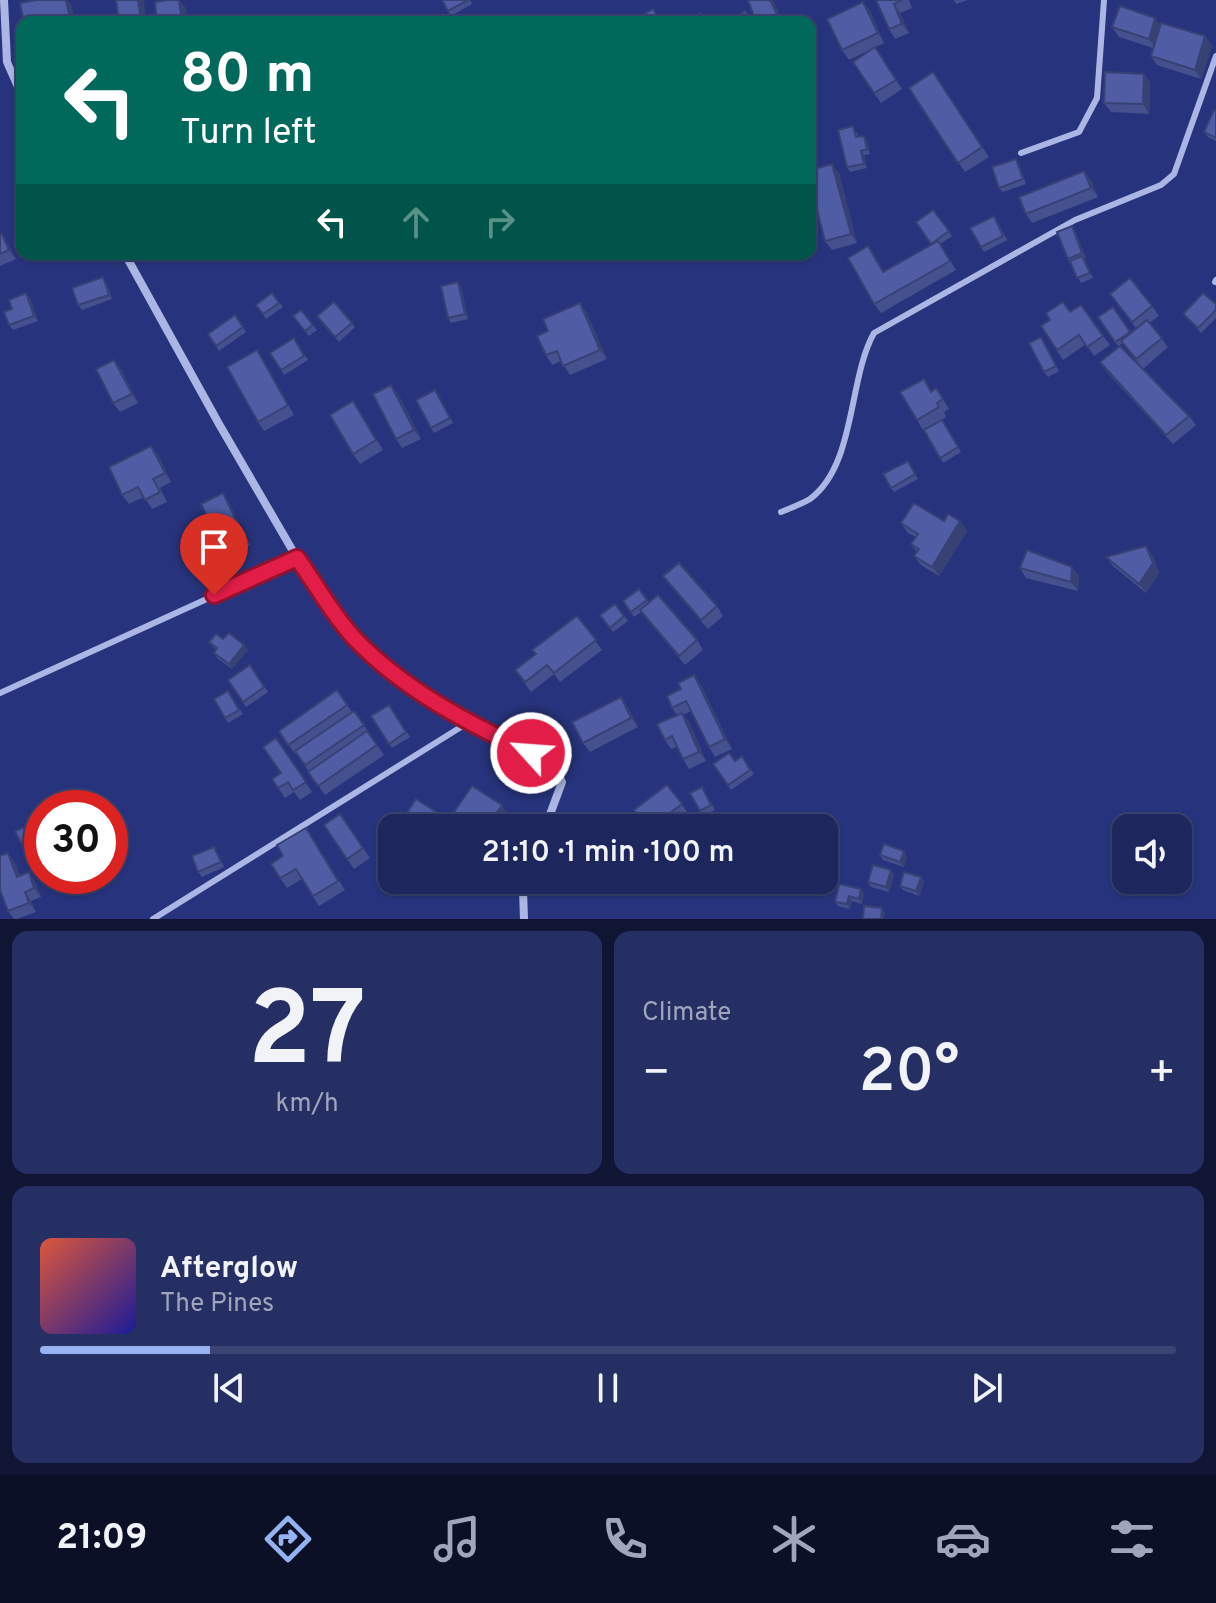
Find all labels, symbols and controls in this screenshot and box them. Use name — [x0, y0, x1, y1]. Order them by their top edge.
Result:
text: 80 m — [180, 42, 314, 112]
icon: left — [48, 48, 152, 152]
text: Turn left — [180, 111, 317, 157]
icon: left — [310, 200, 354, 244]
icon: ahead — [394, 200, 438, 244]
icon: right — [478, 200, 522, 244]
pin — [180, 513, 248, 595]
icon: arrive — [192, 525, 236, 569]
position arrow — [489, 711, 573, 795]
speed limit sign: 30 — [24, 790, 128, 894]
map controls — [1112, 814, 1192, 894]
button: sound — [1112, 814, 1192, 894]
text: 21:10 · 1 min · 100 m — [482, 835, 734, 872]
text: 27 — [248, 970, 366, 1102]
text: Climate — [642, 997, 731, 1030]
text: 20° — [859, 1037, 959, 1113]
text: − — [642, 1047, 670, 1103]
text: + — [1148, 1047, 1176, 1103]
text: km/h — [275, 1088, 339, 1121]
text: Afterglow — [160, 1251, 298, 1288]
text: The Pines — [160, 1288, 274, 1321]
icon: previous — [207, 1366, 251, 1410]
icon: pause — [586, 1366, 630, 1410]
icon: next — [965, 1366, 1009, 1410]
icon: directions — [260, 1511, 316, 1567]
icon: music — [429, 1511, 485, 1567]
icon: phone — [597, 1511, 653, 1567]
icon: climate — [766, 1511, 822, 1567]
icon: car — [935, 1511, 991, 1567]
icon: filters — [1104, 1511, 1160, 1567]
text: 21:09 — [56, 1516, 147, 1562]

